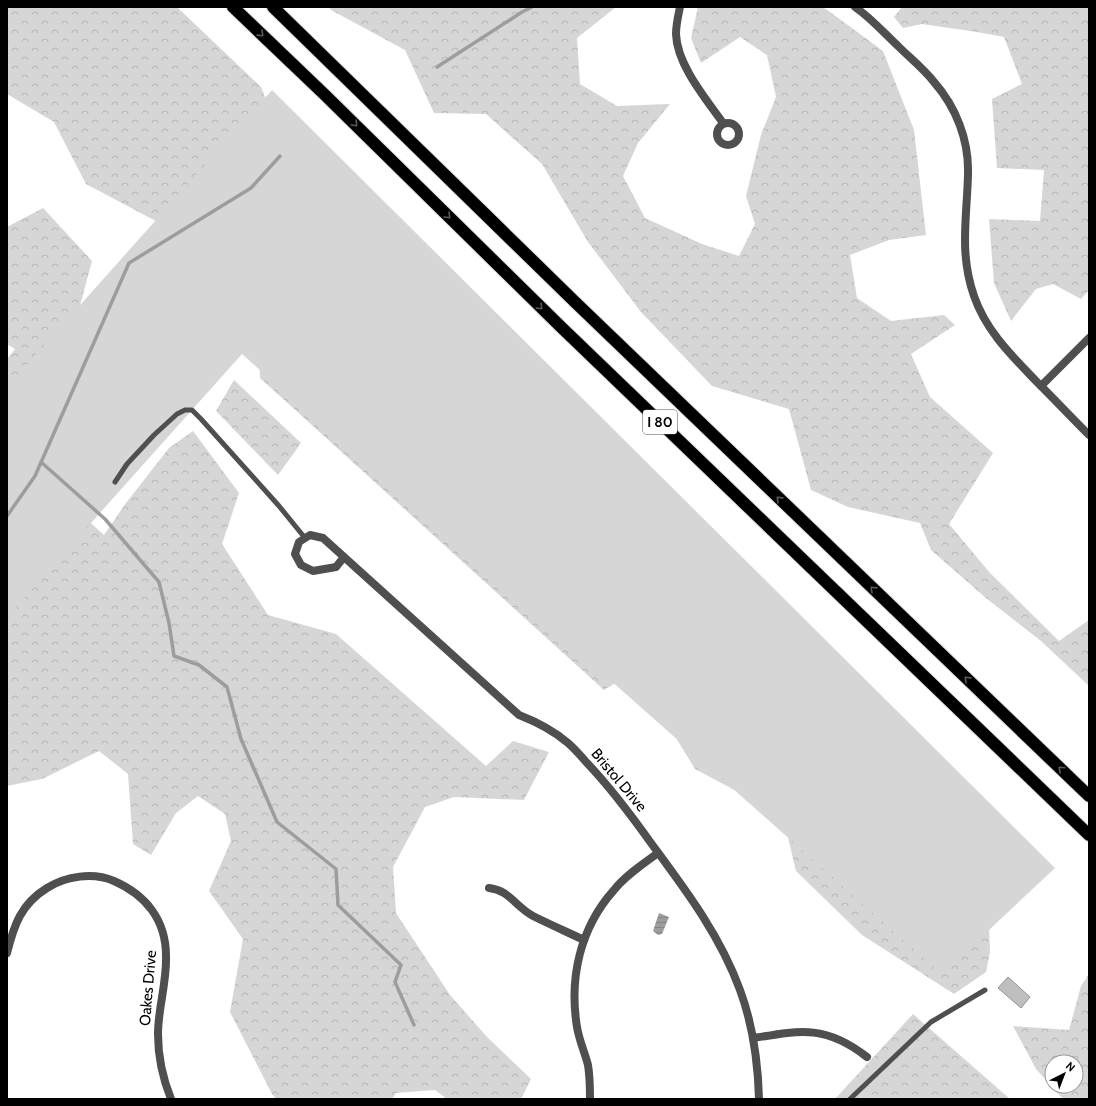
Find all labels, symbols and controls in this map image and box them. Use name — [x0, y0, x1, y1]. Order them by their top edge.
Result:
one-way arrow — [256, 29, 264, 37]
one-way arrow — [350, 119, 358, 127]
one-way arrow — [443, 211, 451, 219]
one-way arrow — [535, 302, 543, 310]
road number: I 80 — [643, 410, 677, 434]
one-way arrow — [777, 497, 784, 504]
one-way arrow — [870, 586, 878, 594]
one-way arrow — [964, 676, 972, 684]
street label: Bristol Drive — [587, 745, 651, 815]
one-way arrow — [1058, 766, 1066, 774]
street label: Oakes Drive — [136, 949, 160, 1027]
north arrow — [1044, 1054, 1084, 1094]
text: N — [1063, 1059, 1078, 1074]

